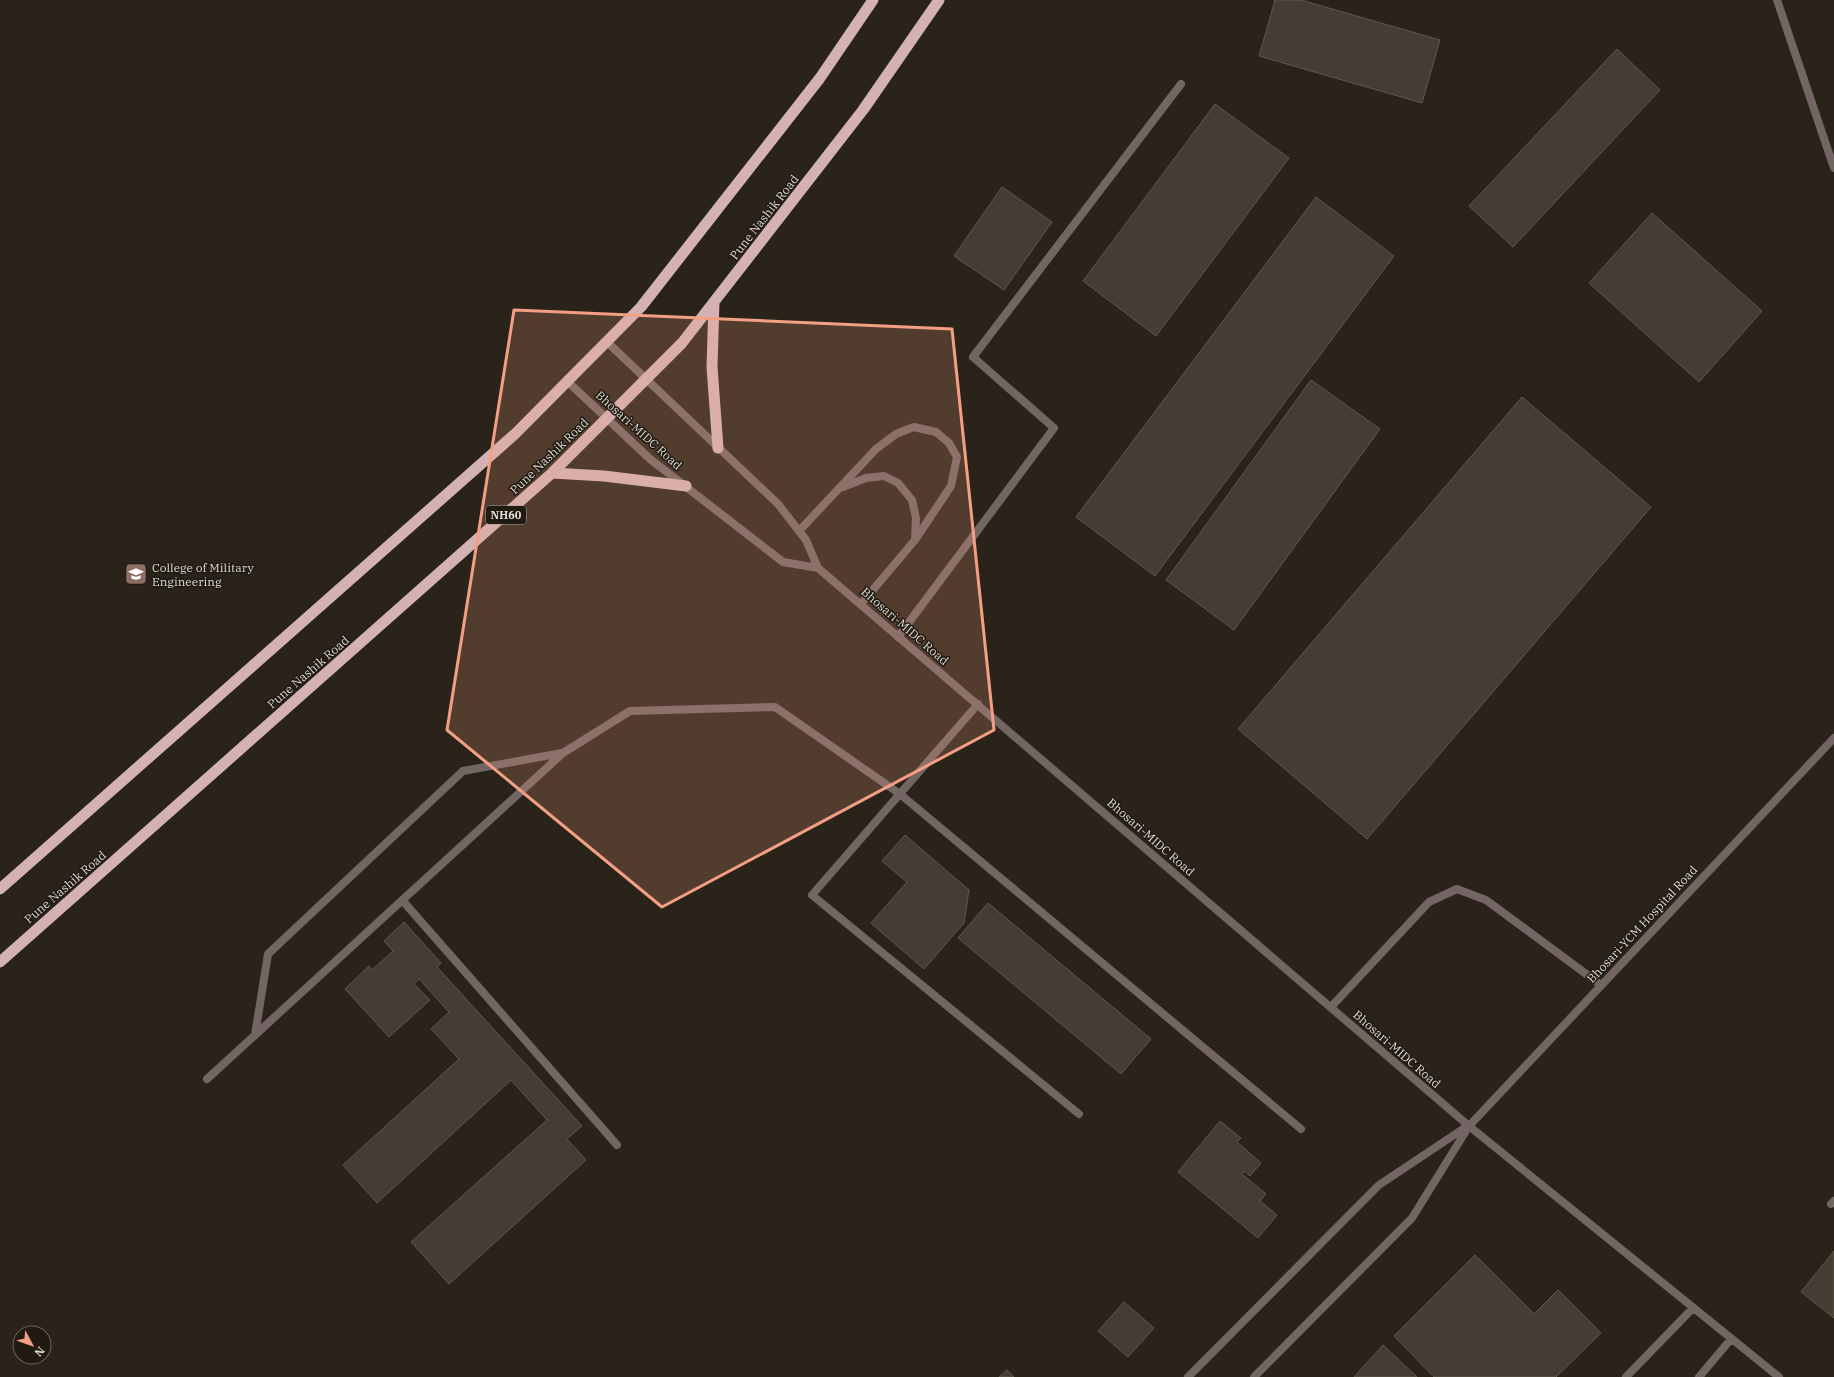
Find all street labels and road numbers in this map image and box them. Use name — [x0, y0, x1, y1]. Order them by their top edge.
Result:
street label: Pune Nashik Road — [726, 172, 802, 262]
street label: Bhosari-MIDC Road — [593, 387, 685, 473]
street label: Pune Nashik Road — [507, 415, 591, 497]
road number: NH60 — [486, 506, 526, 524]
street label: Bhosari-MIDC Road — [858, 584, 952, 668]
street label: Pune Nashik Road — [264, 632, 352, 712]
street label: Bhosari-MIDC Road — [1104, 795, 1198, 879]
street label: Pune Nashik Road — [21, 847, 109, 927]
street label: Bhosari-YCM Hospital Road — [1584, 862, 1700, 986]
street label: Bhosari-MIDC Road — [1350, 1007, 1444, 1091]

